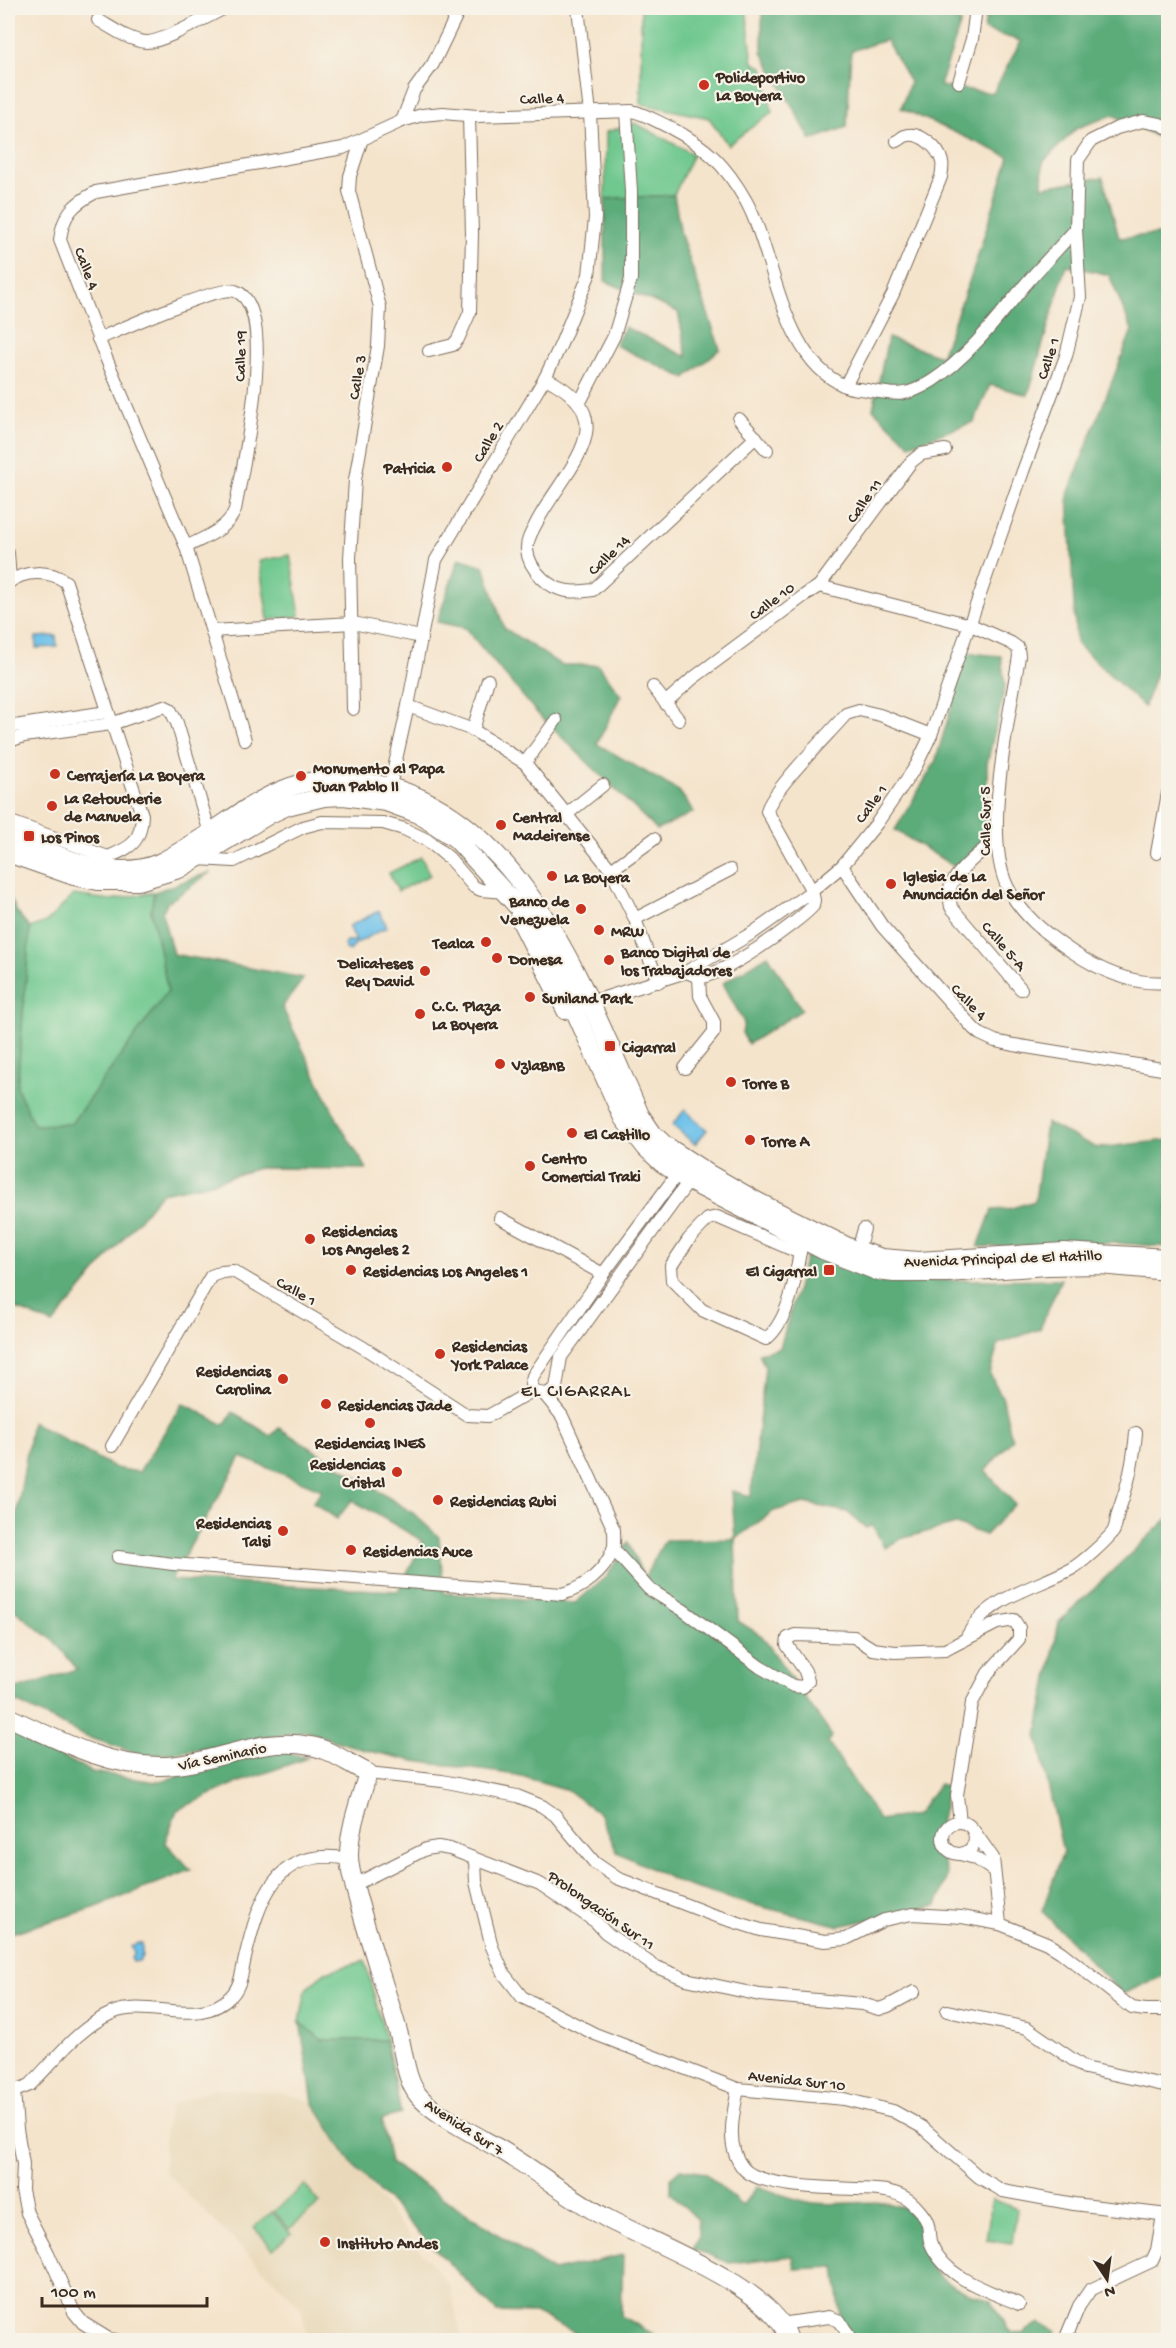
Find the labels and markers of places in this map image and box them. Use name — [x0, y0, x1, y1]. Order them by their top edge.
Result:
place label: Polideportivo La Boyera — [715, 70, 806, 107]
marker: Polideportivo La Boyera — [697, 78, 711, 92]
marker: Patricia — [440, 460, 454, 474]
place label: Patricia — [383, 461, 436, 480]
place label: Monumento al Papa Juan Pablo II — [312, 761, 445, 798]
marker: Cerrajería La Boyera — [48, 767, 62, 781]
place label: Cerrajería La Boyera — [66, 768, 206, 787]
marker: Monumento al Papa Juan Pablo II — [294, 769, 308, 783]
place label: La Retoucherie de Manuela — [64, 791, 162, 828]
marker: La Retoucherie de Manuela — [45, 799, 59, 813]
place label: Central Madeirense — [512, 810, 591, 847]
marker: Central Madeirense — [494, 818, 508, 832]
marker: Los Pinos — [22, 829, 36, 843]
place label: Los Pinos — [41, 830, 100, 849]
marker: La Boyera — [545, 869, 559, 883]
place label: Iglesia de La Anunciación del Señor — [902, 869, 1046, 906]
place label: La Boyera — [564, 870, 631, 889]
marker: Iglesia de La Anunciación del Señor — [884, 877, 898, 891]
place label: Banco de Venezuela — [500, 894, 570, 931]
marker: Banco de Venezuela — [574, 902, 588, 916]
marker: MRW — [592, 923, 606, 937]
place label: MRW — [611, 924, 644, 943]
marker: Tealca — [479, 935, 493, 949]
place label: Tealca — [431, 936, 475, 955]
place label: Banco Digital de los Trabajadores — [620, 945, 733, 982]
marker: Domesa — [490, 951, 504, 965]
place label: Domesa — [507, 952, 563, 971]
marker: Banco Digital de los Trabajadores — [602, 953, 616, 967]
place label: Delicateses Rey David — [336, 956, 415, 993]
marker: Delicateses Rey David — [418, 964, 432, 978]
marker: Suniland Park — [523, 990, 537, 1004]
place label: Suniland Park — [542, 991, 634, 1010]
place label: C.C. Plaza La Boyera — [431, 999, 501, 1036]
marker: C.C. Plaza La Boyera — [413, 1007, 427, 1021]
marker: Cigarral — [603, 1039, 617, 1053]
place label: Cigarral — [621, 1040, 676, 1059]
marker: VzlaBnB — [493, 1057, 507, 1071]
place label: VzlaBnB — [511, 1058, 565, 1077]
marker: Torre B — [724, 1075, 738, 1089]
place label: Torre B — [741, 1076, 790, 1095]
marker: El Castillo — [565, 1126, 579, 1140]
place label: El Castillo — [584, 1127, 651, 1146]
marker: Torre A — [743, 1133, 757, 1147]
place label: Torre A — [760, 1134, 811, 1153]
place label: Centro Comercial Traki — [541, 1151, 641, 1188]
marker: Centro Comercial Traki — [523, 1159, 537, 1173]
place label: Residencias Los Angeles 2 — [321, 1224, 410, 1261]
marker: Residencias Los Angeles 2 — [303, 1232, 317, 1246]
marker: Residencias Los Angeles 1 — [344, 1263, 358, 1277]
marker: El Cigarral — [822, 1263, 836, 1277]
place label: Residencias Los Angeles 1 — [362, 1264, 528, 1283]
place label: El Cigarral — [746, 1264, 817, 1283]
place label: Residencias York Palace — [450, 1339, 529, 1376]
marker: Residencias York Palace — [433, 1347, 447, 1361]
place label: Residencias Carolina — [195, 1364, 272, 1401]
marker: Residencias Carolina — [276, 1372, 290, 1386]
marker: Residencias Jade — [319, 1397, 333, 1411]
place label: Residencias Jade — [337, 1398, 452, 1417]
marker: Residencias INES — [363, 1416, 377, 1430]
place label: Residencias INES — [314, 1436, 426, 1455]
place label: Residencias Cristal — [309, 1457, 386, 1494]
marker: Residencias Cristal — [390, 1465, 404, 1479]
marker: Residencias Rubi — [431, 1493, 445, 1507]
place label: Residencias Rubi — [449, 1494, 557, 1513]
place label: Residencias Talsi — [195, 1516, 272, 1553]
marker: Residencias Talsi — [276, 1524, 290, 1538]
marker: Residencias Auce — [344, 1543, 358, 1557]
place label: Residencias Auce — [362, 1544, 473, 1563]
marker: Instituto Andes — [318, 2235, 332, 2249]
place label: Instituto Andes — [337, 2236, 439, 2255]

